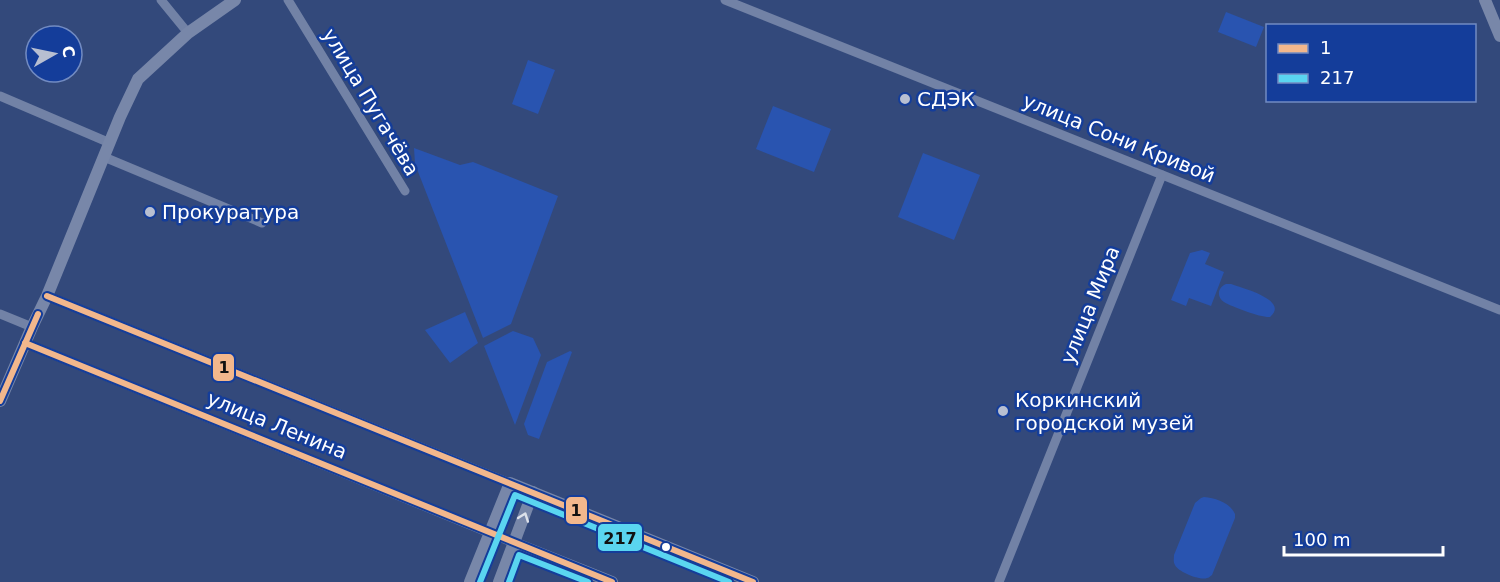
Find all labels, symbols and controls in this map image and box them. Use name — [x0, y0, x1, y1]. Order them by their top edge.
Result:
north arrow — [24, 24, 84, 84]
street label: улица Пугачёва — [318, 24, 424, 180]
legend — [1266, 24, 1476, 102]
text: 1 — [1320, 37, 1331, 58]
text: С — [58, 44, 79, 59]
text: 217 — [1320, 67, 1354, 88]
place label: СДЭК — [917, 87, 975, 111]
street label: улица Сони Кривой — [1019, 88, 1219, 188]
marker: СДЭК — [898, 92, 912, 106]
place label: Прокуратура — [162, 200, 299, 224]
marker: Прокуратура — [143, 205, 157, 219]
street label: улица Мира — [1055, 243, 1125, 367]
line badge: 1 — [212, 353, 235, 382]
text: 1 — [218, 358, 230, 377]
street label: улица Ленина — [204, 386, 350, 464]
place label: Коркинский городской музей — [1015, 388, 1194, 435]
marker: Коркинский городской музей — [996, 404, 1010, 418]
line badge: 1 — [565, 496, 588, 525]
text: 1 — [570, 501, 582, 520]
one-way arrow — [516, 513, 529, 523]
scale bar — [1284, 519, 1443, 557]
line badge: 217 — [597, 523, 643, 552]
text: 217 — [603, 529, 637, 548]
text: 100 m — [1293, 529, 1351, 550]
unlabelled marker — [660, 541, 672, 553]

